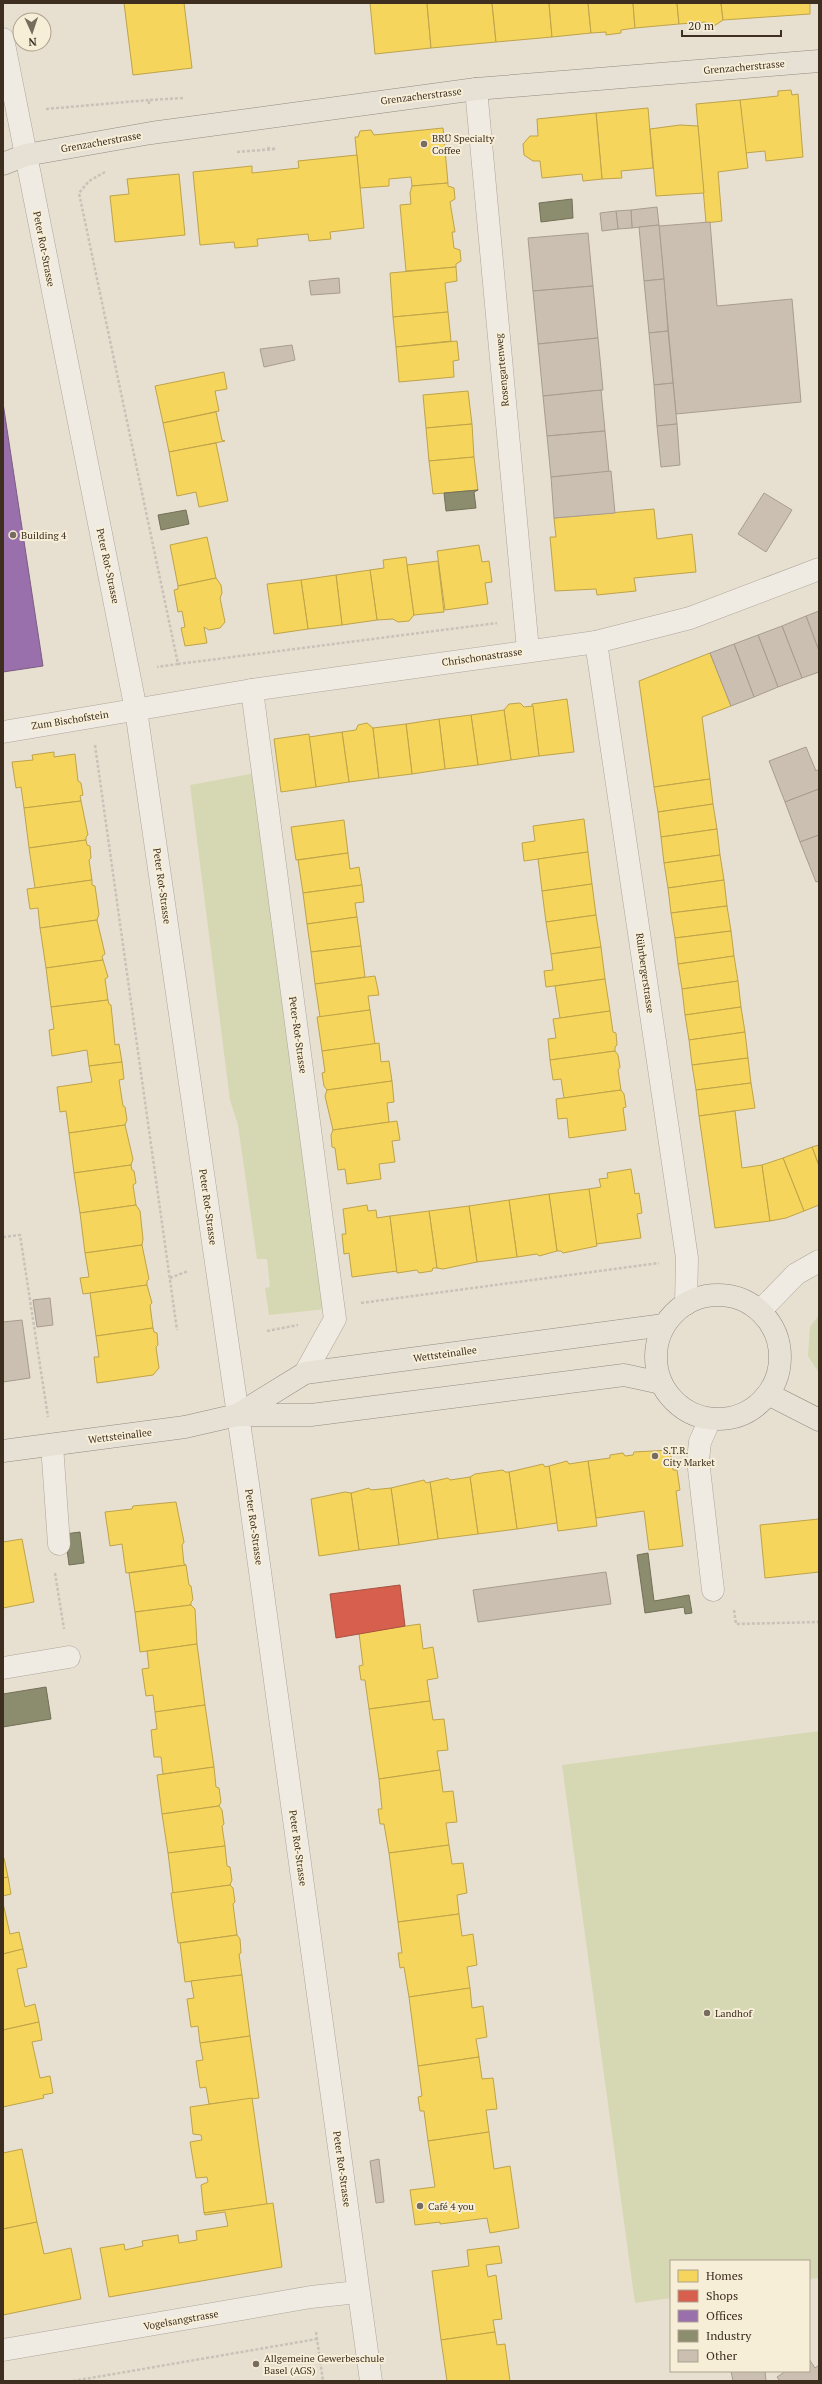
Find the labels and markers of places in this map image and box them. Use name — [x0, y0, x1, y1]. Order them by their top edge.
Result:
place label: BRÜ Specialty Coffee — [432, 132, 495, 157]
marker: BRÜ Specialty Coffee — [419, 139, 429, 149]
place label: Building 4 — [21, 529, 67, 542]
marker: Building 4 — [8, 530, 18, 540]
place label: S.T.R. City Market — [663, 1444, 715, 1469]
marker: S.T.R. City Market — [650, 1451, 660, 1461]
place label: Landhof — [715, 2007, 752, 2020]
marker: Landhof — [702, 2008, 712, 2018]
place label: Café 4 you — [428, 2200, 474, 2213]
marker: Café 4 you — [415, 2201, 425, 2211]
place label: Allgemeine Gewerbeschule Basel (AGS) — [264, 2352, 384, 2377]
marker: Allgemeine Gewerbeschule Basel (AGS) — [251, 2359, 261, 2369]

